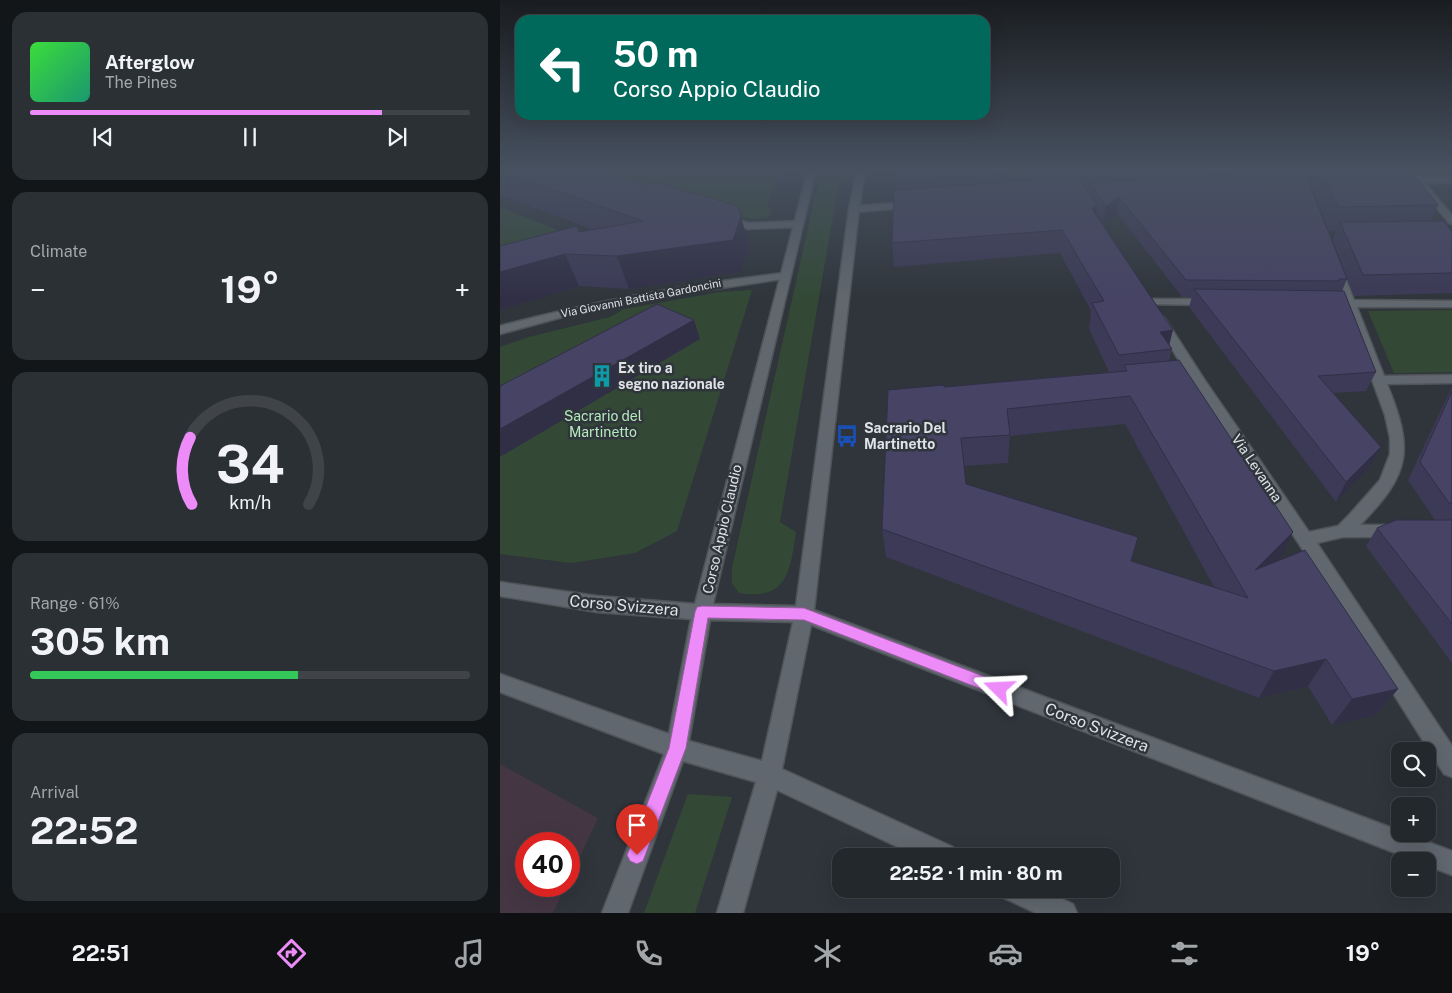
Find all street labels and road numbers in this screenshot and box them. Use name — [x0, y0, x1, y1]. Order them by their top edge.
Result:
street label: Via Giovanni Battista Gardoncini — [560, 277, 722, 319]
street label: Via Levanna — [1229, 431, 1285, 505]
street label: Corso Appio Claudio — [699, 463, 745, 595]
street label: Corso Svizzera — [569, 591, 679, 620]
street label: Corso Svizzera — [1042, 699, 1151, 756]

